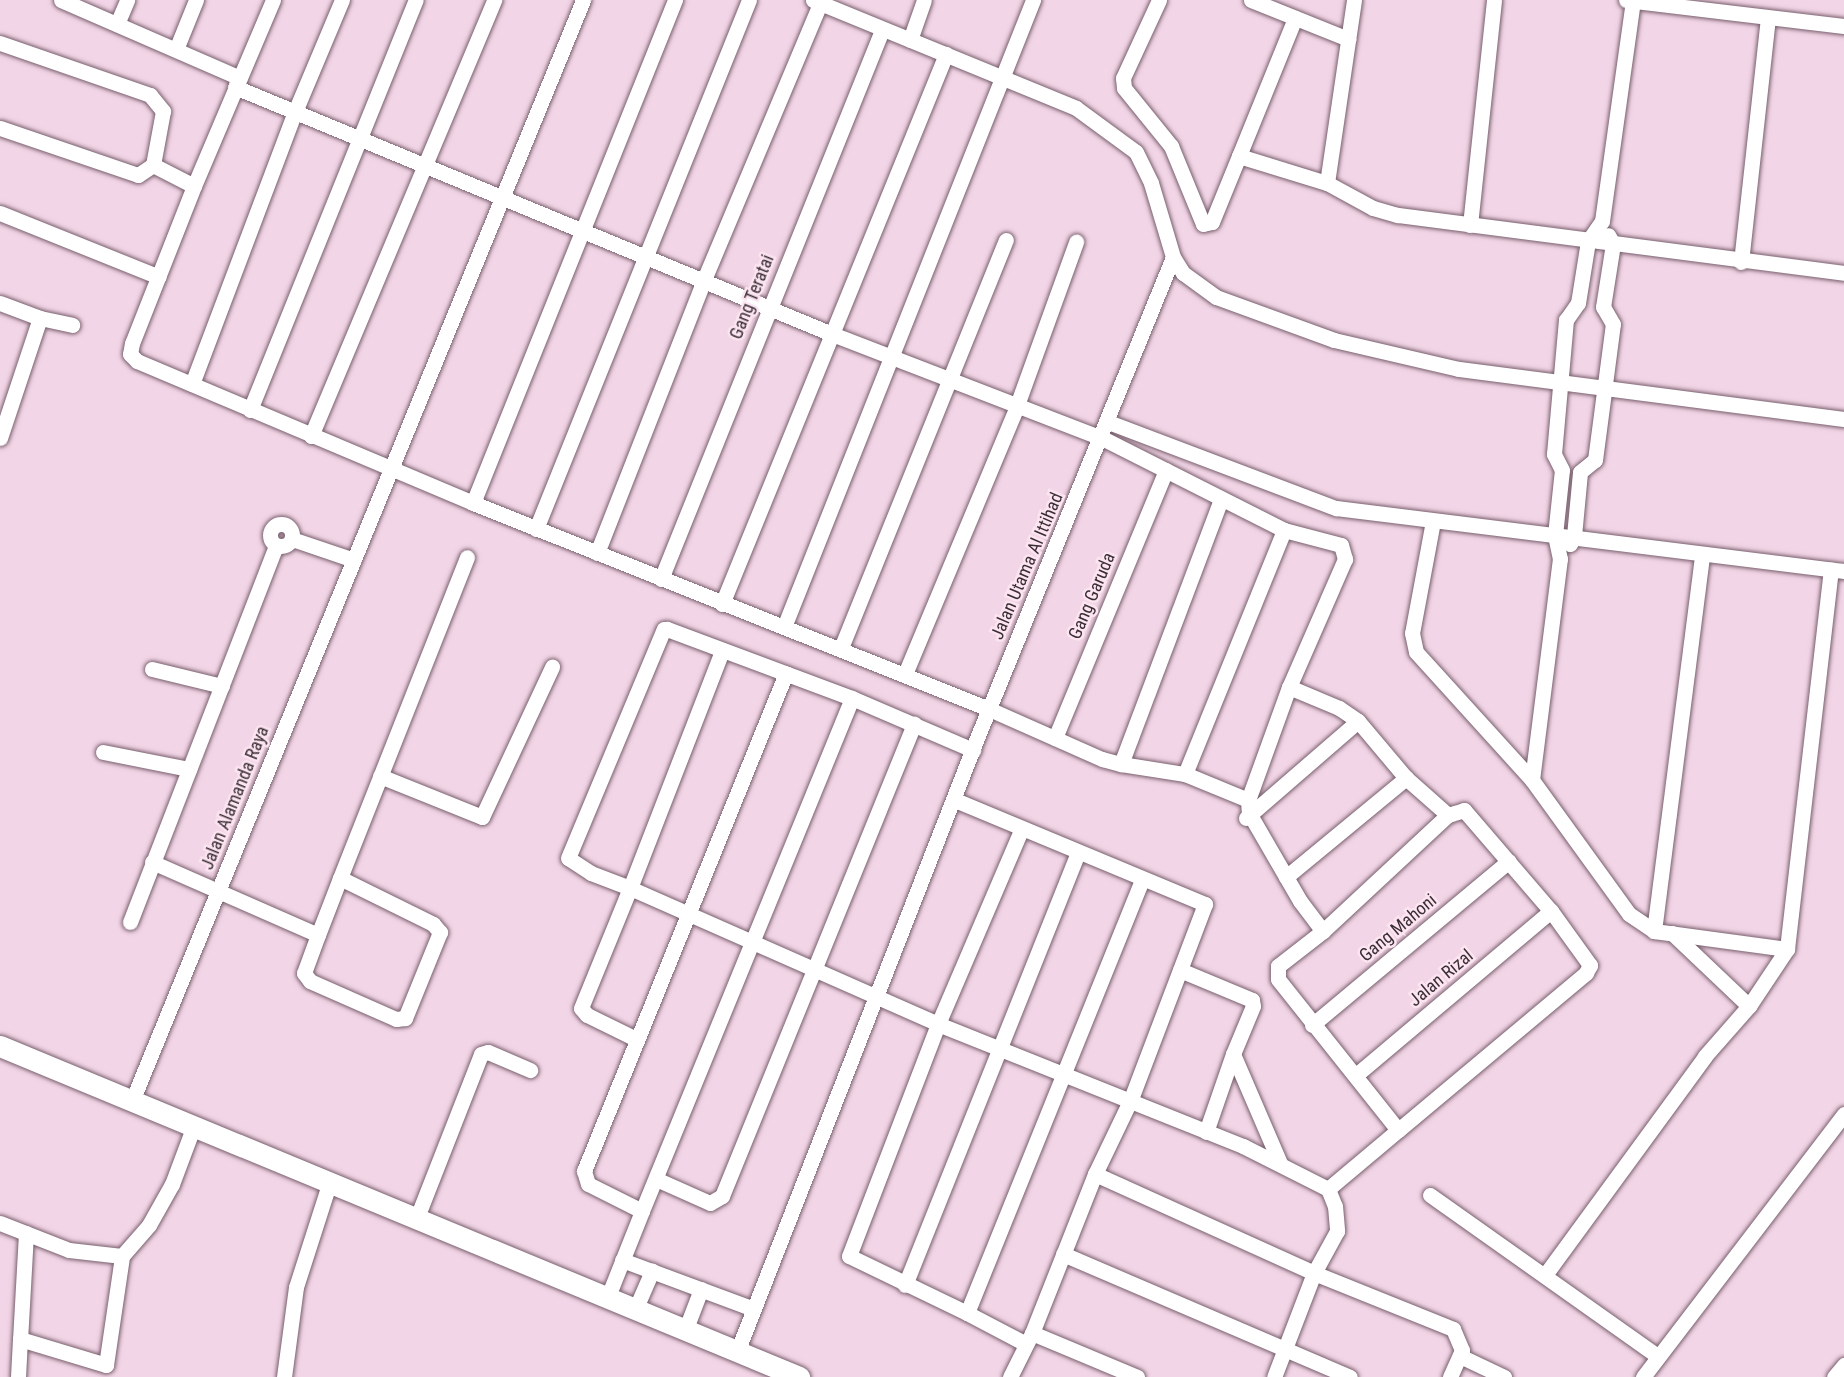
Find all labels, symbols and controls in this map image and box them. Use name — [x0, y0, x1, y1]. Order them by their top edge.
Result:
street label: Gang Teratai — [725, 251, 779, 343]
street label: Jalan Utama Al Ittihad — [986, 489, 1068, 643]
street label: Gang Garuda — [1064, 549, 1120, 643]
street label: Jalan Alamanda Raya — [196, 723, 274, 873]
street label: Gang Mahoni — [1355, 890, 1441, 966]
street label: Jalan Rizal — [1404, 945, 1478, 1011]

